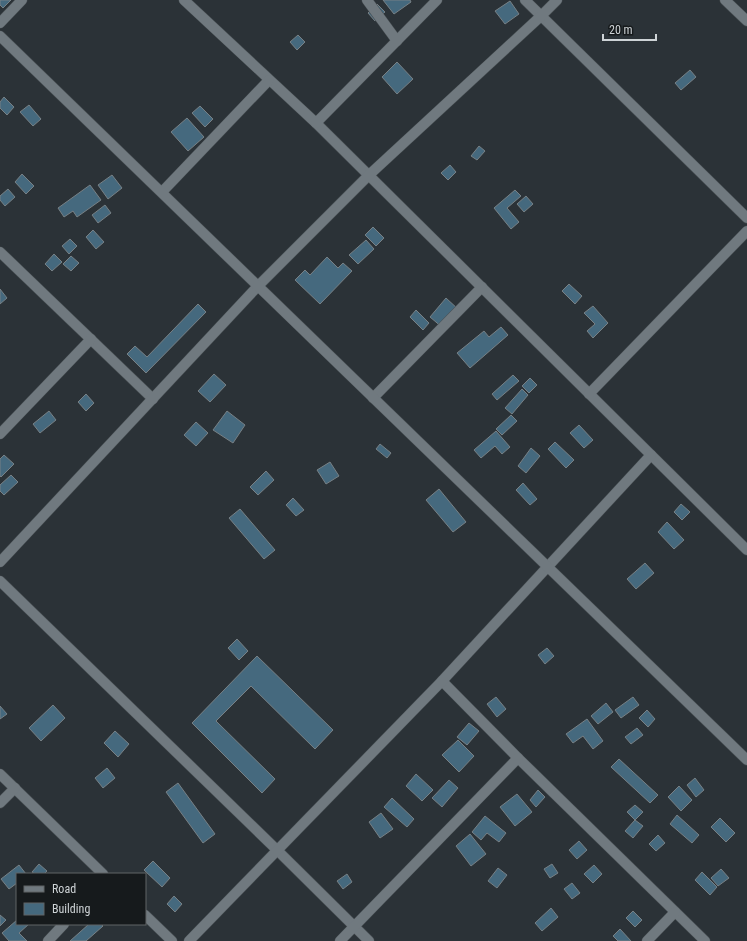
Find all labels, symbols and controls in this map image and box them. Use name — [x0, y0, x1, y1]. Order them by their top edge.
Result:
scale bar — [603, 16, 656, 42]
text: 20 m — [609, 23, 633, 37]
legend — [16, 873, 146, 925]
text: Road — [52, 882, 76, 896]
text: Building — [52, 902, 90, 916]

